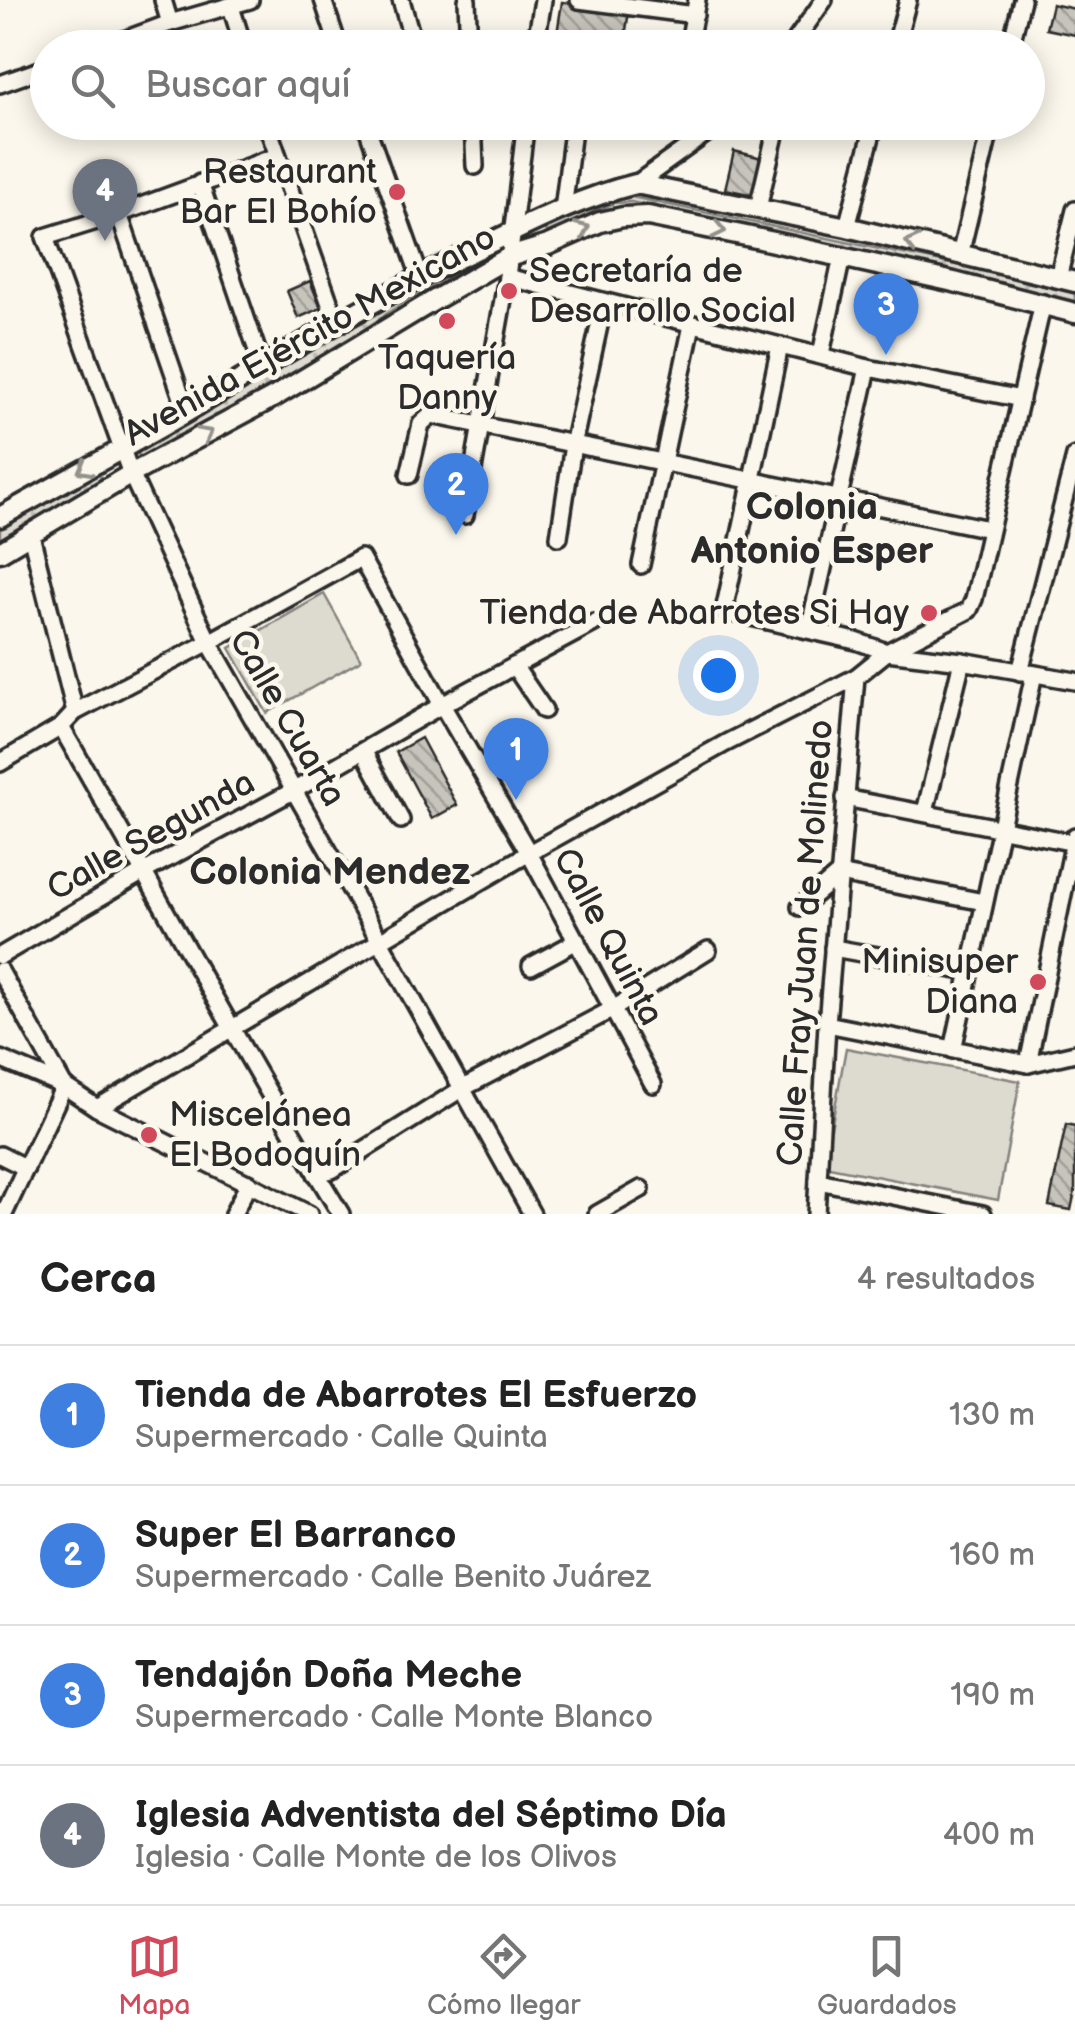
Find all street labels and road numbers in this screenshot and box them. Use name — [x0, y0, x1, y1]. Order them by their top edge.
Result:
street label: Avenida Ejército Mexicano — [117, 216, 503, 456]
street label: Calle Cuarta — [219, 622, 355, 814]
street label: Calle Fray Juan de Molinedo — [769, 718, 843, 1168]
street label: Calle Segunda — [40, 761, 262, 911]
street label: Calle Quinta — [543, 841, 673, 1033]

